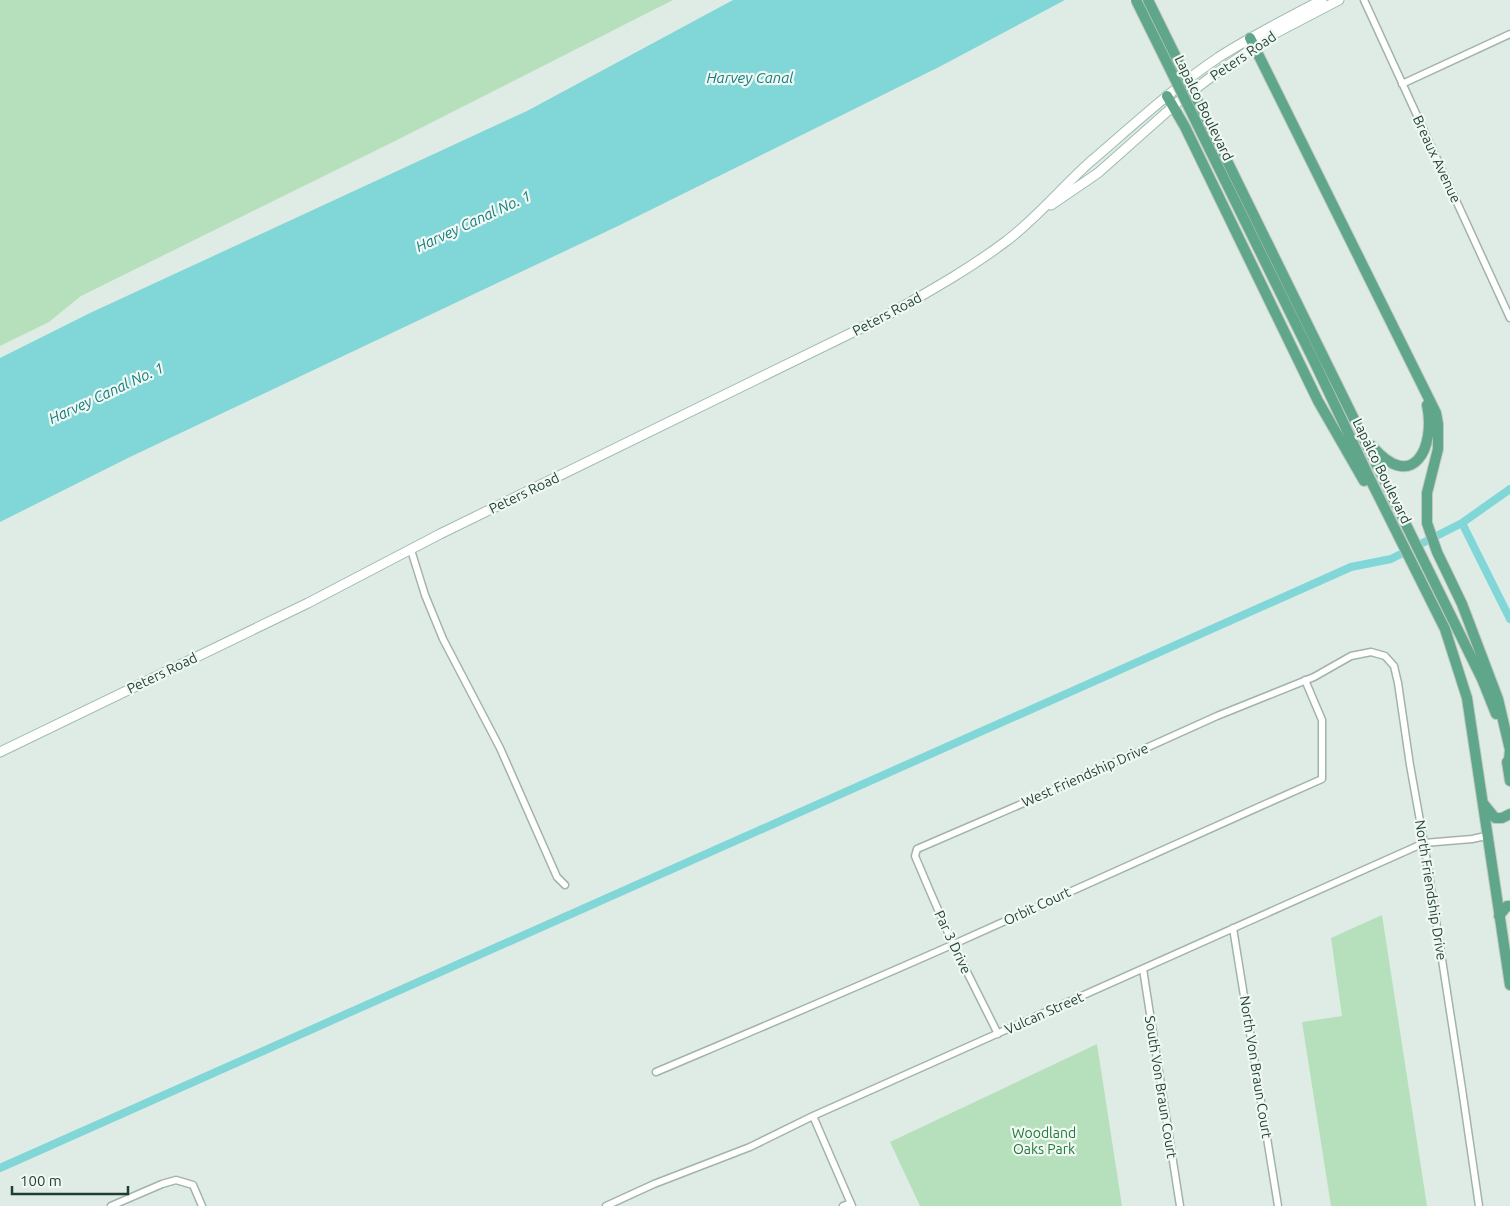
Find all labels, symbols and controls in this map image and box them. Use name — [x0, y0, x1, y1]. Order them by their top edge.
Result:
street label: Peters Road — [1207, 28, 1279, 84]
street label: Lapalco Boulevard — [1172, 53, 1236, 163]
water label: Harvey Canal — [706, 69, 794, 86]
street label: Breaux Avenue — [1410, 113, 1464, 205]
water label: Harvey Canal No. 1 — [413, 187, 533, 255]
street label: Peters Road — [850, 289, 924, 339]
water label: Harvey Canal No. 1 — [46, 359, 166, 427]
street label: Lapalco Boulevard — [1350, 416, 1414, 526]
street label: Peters Road — [486, 469, 562, 517]
street label: Peters Road — [124, 649, 200, 697]
street label: West Friendship Drive — [1019, 740, 1151, 810]
street label: North Friendship Drive — [1412, 819, 1450, 961]
street label: Orbit Court — [1001, 883, 1073, 928]
street label: Par 3 Drive — [931, 908, 975, 976]
street label: Vulcan Street — [1002, 988, 1086, 1037]
street label: North Von Braun Court — [1237, 995, 1275, 1140]
street label: South Von Braun Court — [1142, 1015, 1180, 1160]
park label: Woodland Oaks Park — [1012, 1125, 1076, 1157]
scale bar — [12, 1164, 129, 1196]
text: 100 m — [20, 1172, 62, 1189]

